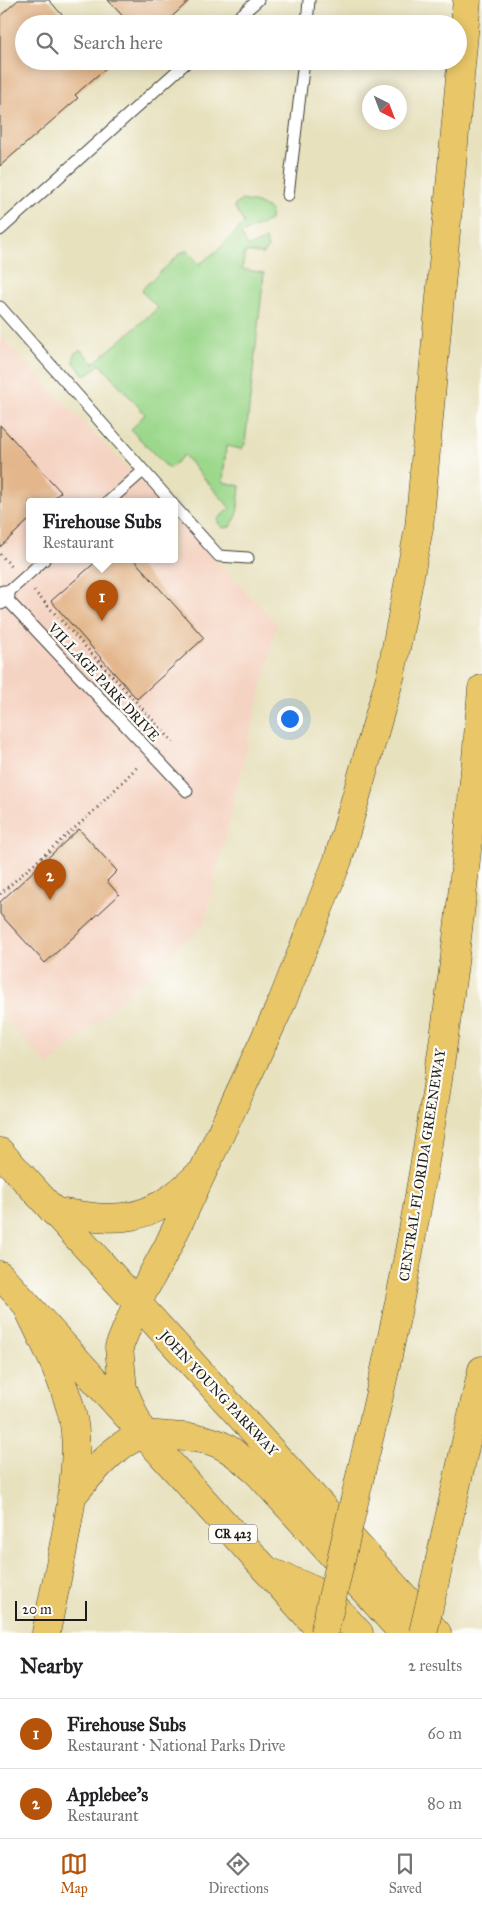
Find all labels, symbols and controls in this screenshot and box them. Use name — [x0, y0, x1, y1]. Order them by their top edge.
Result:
search box — [15, 15, 467, 70]
icon: search — [33, 29, 61, 57]
text: Search here — [73, 31, 163, 54]
north arrow — [362, 85, 407, 130]
popup — [26, 498, 178, 563]
text: Firehouse Subs — [43, 510, 161, 533]
text: Restaurant — [43, 533, 114, 552]
pin: 1 — [86, 580, 118, 621]
street label: VILLAGE PARK DRIVE — [44, 619, 163, 745]
your location — [277, 706, 303, 732]
pin: 2 — [34, 859, 66, 900]
street label: CENTRAL FLORIDA GREENEWAY — [396, 1046, 449, 1283]
street label: JOHN YOUNG PARKWAY — [154, 1326, 282, 1461]
road number: CR 423 — [209, 1525, 257, 1544]
scale bar — [15, 1598, 88, 1621]
text: 20 m — [22, 1601, 52, 1618]
text: Nearby — [20, 1653, 83, 1679]
text: 2 results — [408, 1656, 462, 1675]
text: Firehouse Subs — [67, 1713, 186, 1736]
text: 1 — [33, 1724, 39, 1743]
text: 60 m — [428, 1724, 462, 1743]
text: Restaurant · National Parks Drive — [67, 1736, 286, 1755]
text: Applebee's — [67, 1783, 148, 1806]
text: 2 — [32, 1794, 40, 1813]
text: 80 m — [427, 1794, 462, 1813]
text: Restaurant — [67, 1806, 139, 1825]
tab: Map — [60, 1850, 88, 1897]
tab: Directions — [208, 1850, 269, 1897]
tab: Saved — [389, 1850, 422, 1897]

